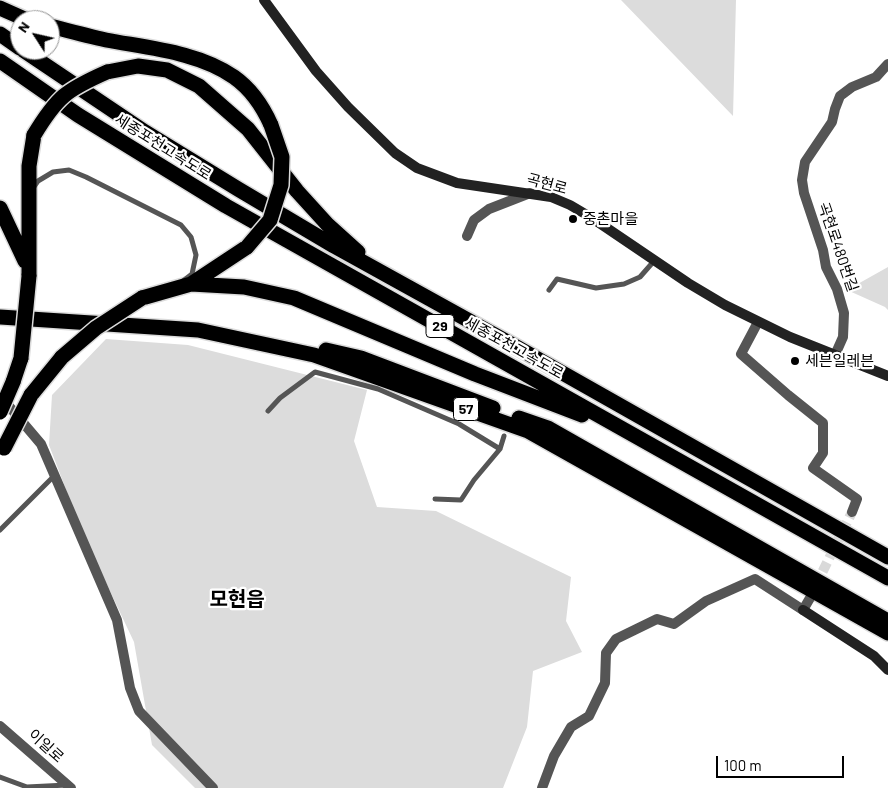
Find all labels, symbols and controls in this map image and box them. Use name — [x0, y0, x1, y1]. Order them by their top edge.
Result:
north arrow — [10, 10, 60, 60]
text: N — [13, 18, 33, 35]
street label: 세종포천고속도로 — [111, 110, 215, 184]
street label: 곡현로 — [525, 170, 569, 198]
street label: 곡현로480번길 — [814, 200, 862, 294]
place label: 중촌마을 — [583, 210, 638, 228]
marker: 중촌마을 — [567, 213, 579, 225]
street label: 세종포천고속도로 — [461, 313, 567, 383]
road number: 29 — [426, 314, 454, 338]
place label: 세븐일레븐 — [805, 352, 874, 370]
marker: 세븐일레븐 — [789, 355, 801, 367]
road number: 57 — [454, 398, 478, 420]
district label: 모현읍 — [209, 587, 265, 611]
street label: 이일로 — [25, 725, 67, 767]
scale bar — [718, 746, 846, 778]
text: 100 m — [724, 756, 762, 774]

